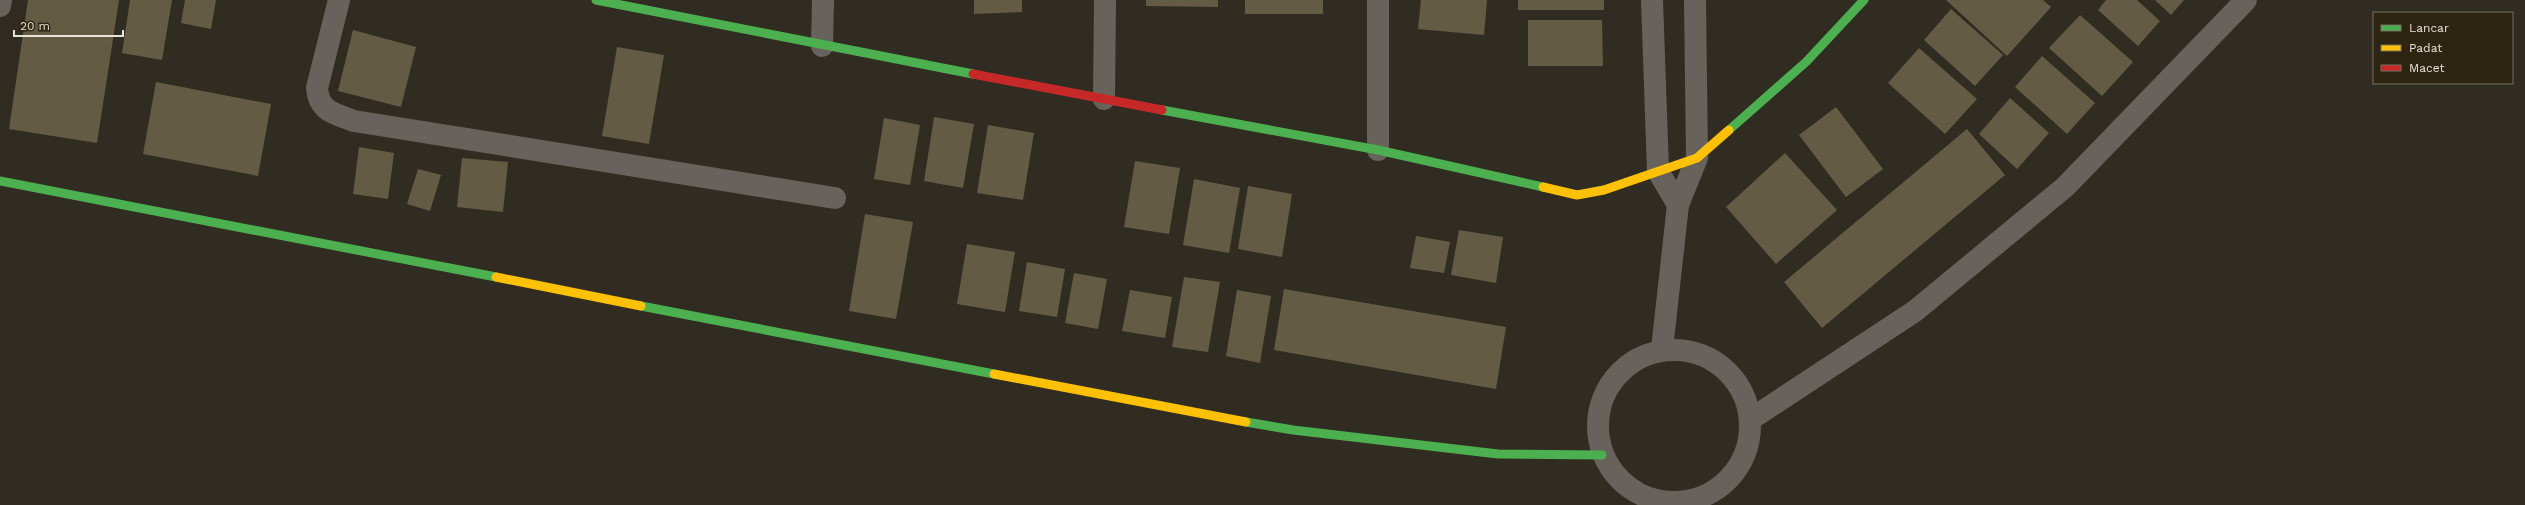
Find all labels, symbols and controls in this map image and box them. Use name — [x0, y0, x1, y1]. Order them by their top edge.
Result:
scale bar — [14, 12, 123, 38]
legend — [2373, 12, 2513, 84]
text: 20 m — [20, 19, 50, 33]
text: Lancar — [2409, 21, 2449, 35]
text: Padat — [2409, 41, 2442, 55]
text: Macet — [2409, 61, 2444, 75]

